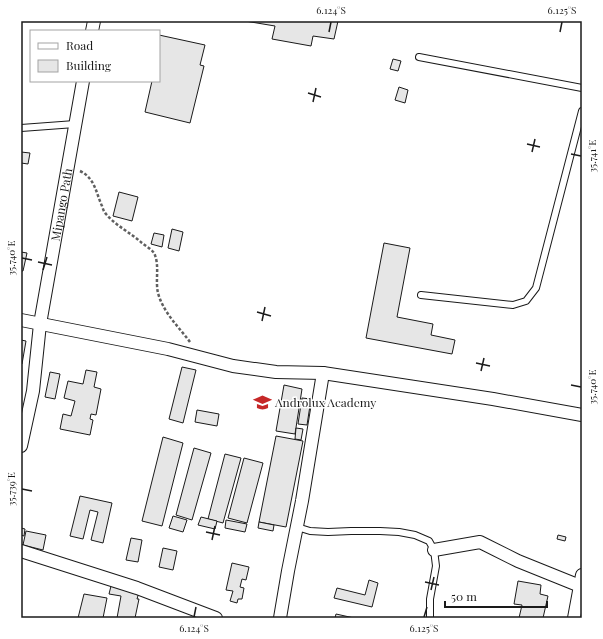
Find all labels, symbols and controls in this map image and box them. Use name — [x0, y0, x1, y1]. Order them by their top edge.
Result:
text: 6.124°S — [316, 3, 346, 17]
text: 6.125°S — [548, 3, 576, 17]
legend — [30, 30, 160, 82]
text: Road — [66, 37, 93, 53]
text: Building — [66, 57, 112, 73]
text: 35.741°E — [585, 140, 599, 172]
street label: Mipango Path — [47, 167, 75, 242]
text: 35.740°E — [4, 241, 18, 275]
text: 35.740°E — [585, 370, 599, 404]
school or university icon: Androlux Academy — [252, 392, 272, 412]
place label: Androlux Academy — [274, 394, 376, 410]
text: 35.739°E — [4, 472, 18, 506]
scale bar — [445, 583, 547, 609]
text: 50 m — [451, 588, 477, 604]
text: 6.124°S — [179, 621, 209, 635]
text: 6.125°S — [410, 621, 438, 635]

